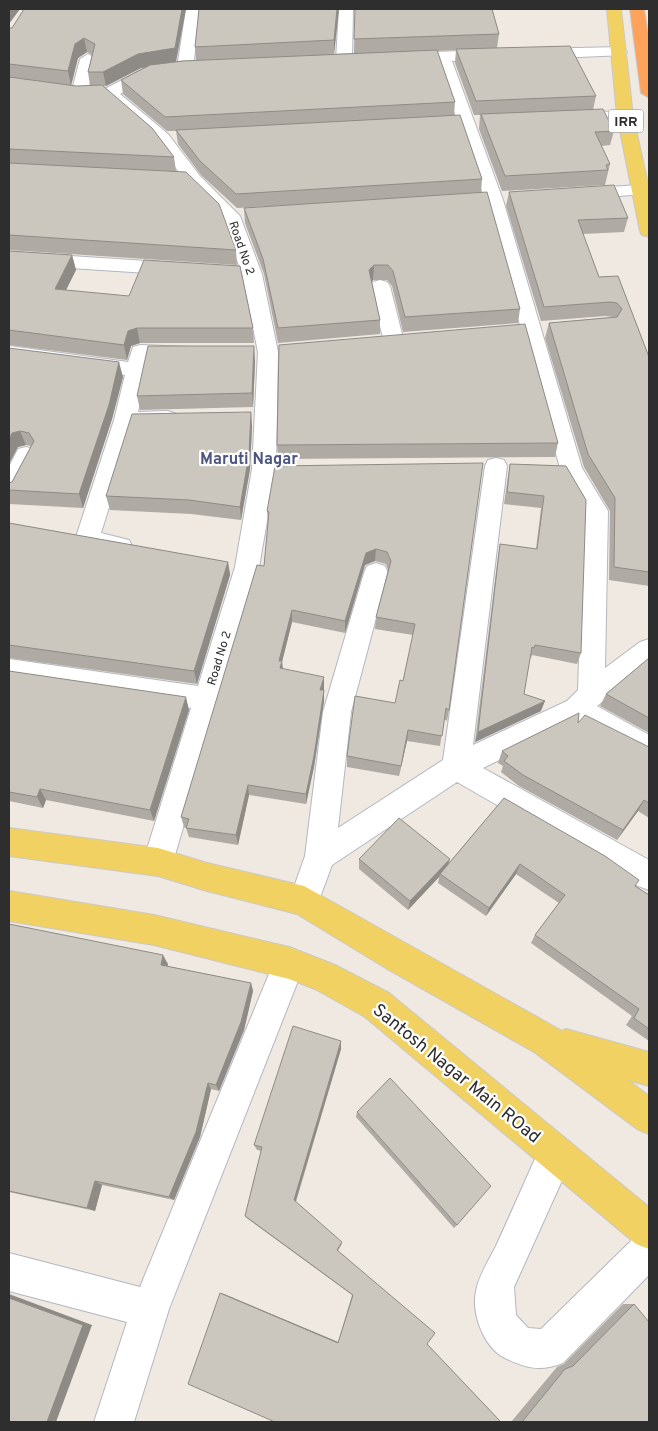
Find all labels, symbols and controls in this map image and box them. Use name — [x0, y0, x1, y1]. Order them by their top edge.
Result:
road number: IRR — [608, 110, 644, 132]
street label: Road No 2 — [224, 219, 258, 277]
district label: Maruti Nagar — [200, 450, 298, 470]
street label: Road No 2 — [204, 629, 236, 687]
street label: Santosh Nagar Main ROad — [367, 999, 545, 1149]

